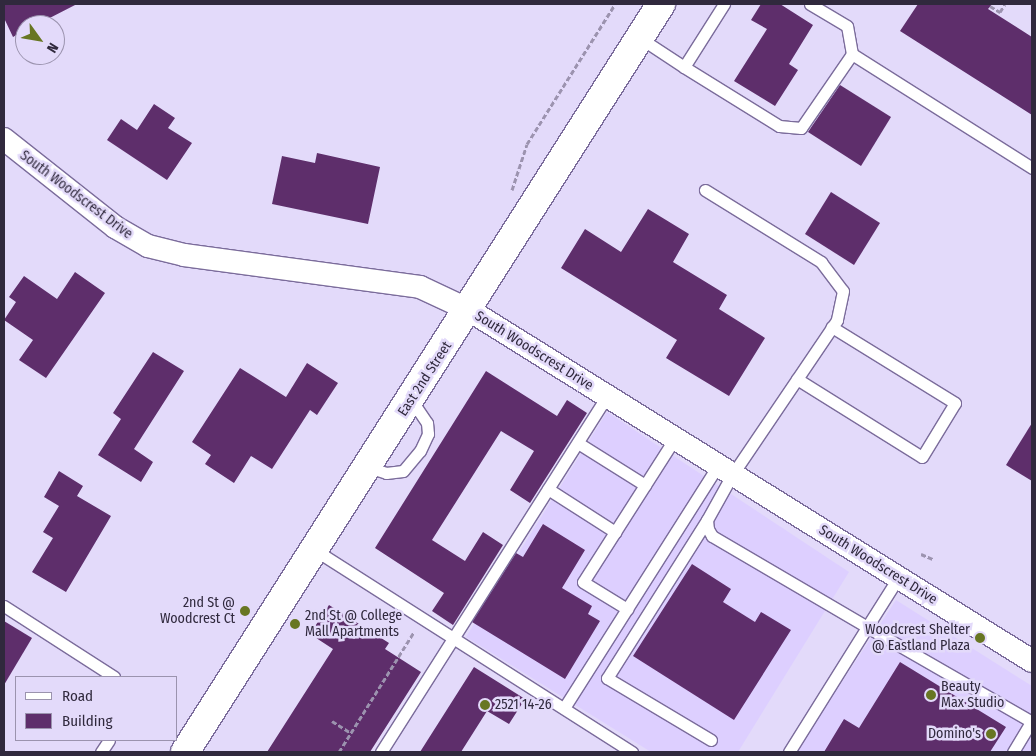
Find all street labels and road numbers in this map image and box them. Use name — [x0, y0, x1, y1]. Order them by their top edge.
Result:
street label: South Woodscrest Drive — [17, 147, 135, 243]
street label: South Woodscrest Drive — [472, 308, 596, 394]
street label: East 2nd Street — [395, 338, 455, 420]
street label: South Woodscrest Drive — [816, 522, 940, 608]

